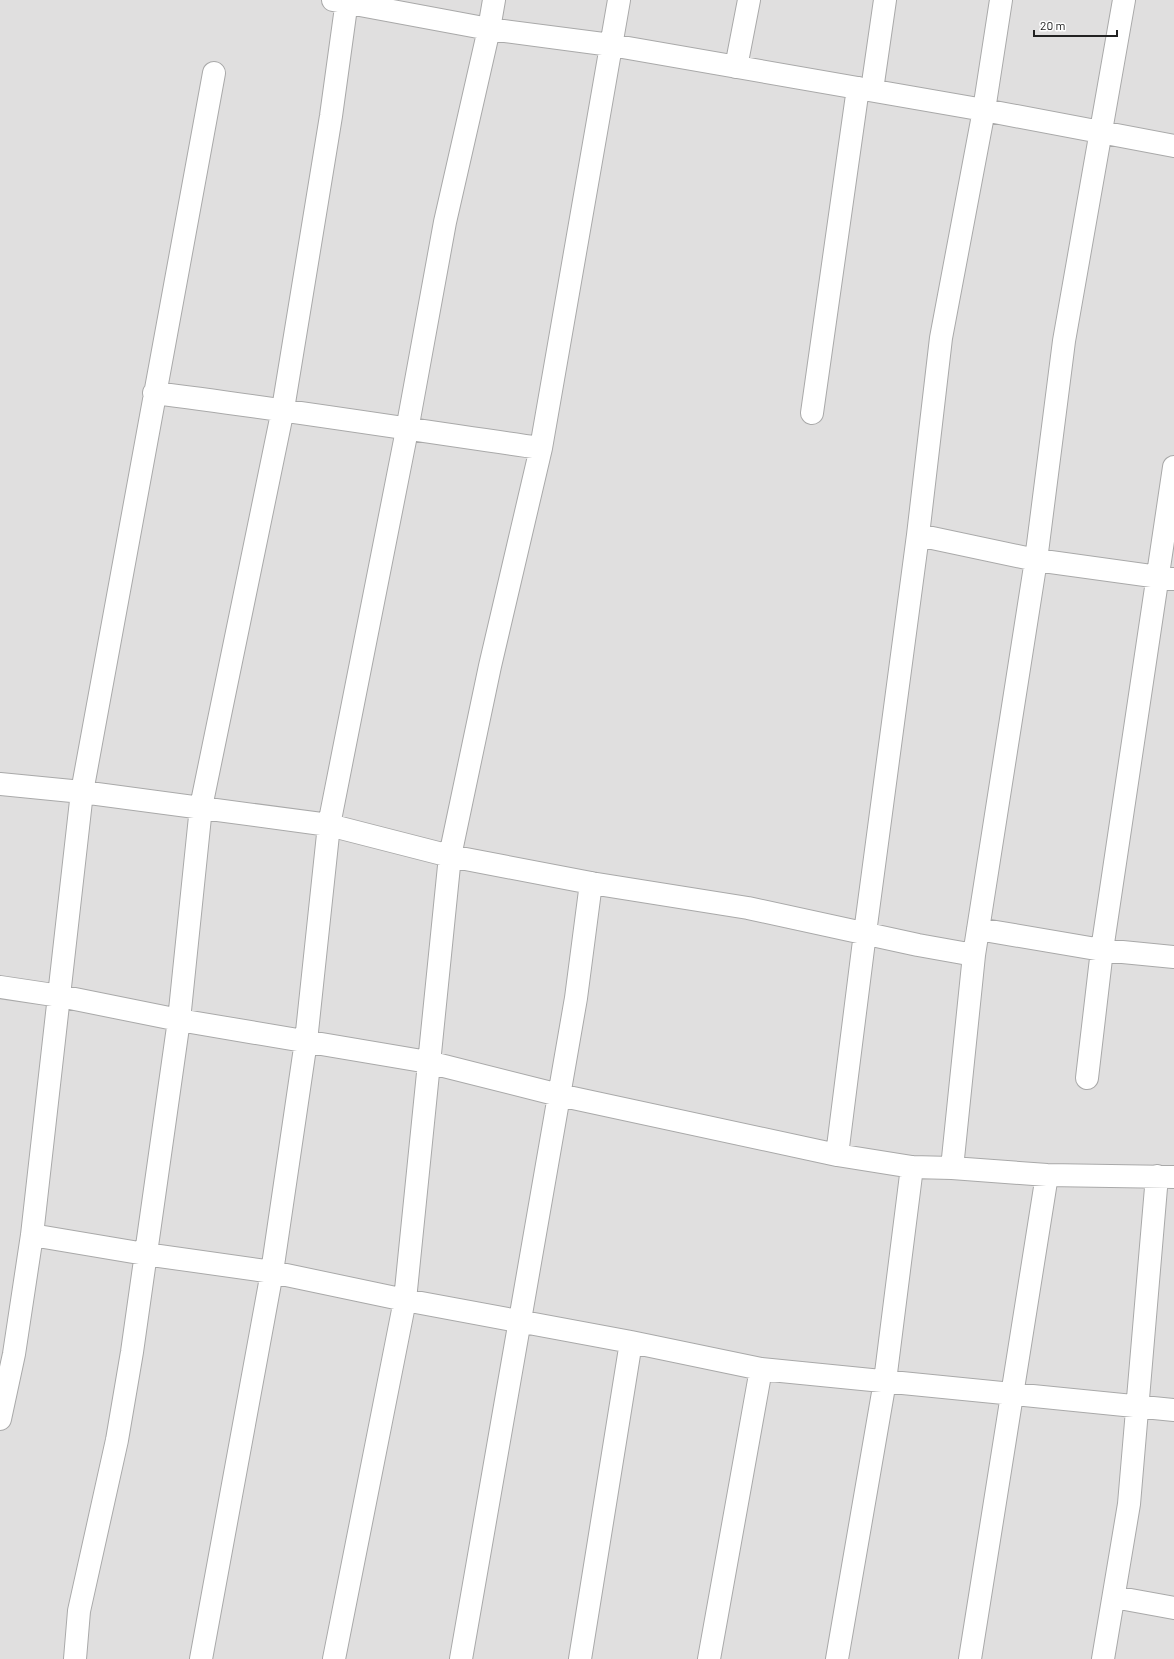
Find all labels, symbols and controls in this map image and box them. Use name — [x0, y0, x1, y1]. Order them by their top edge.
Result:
scale bar — [1034, 12, 1117, 38]
text: 20 m — [1040, 18, 1066, 32]

